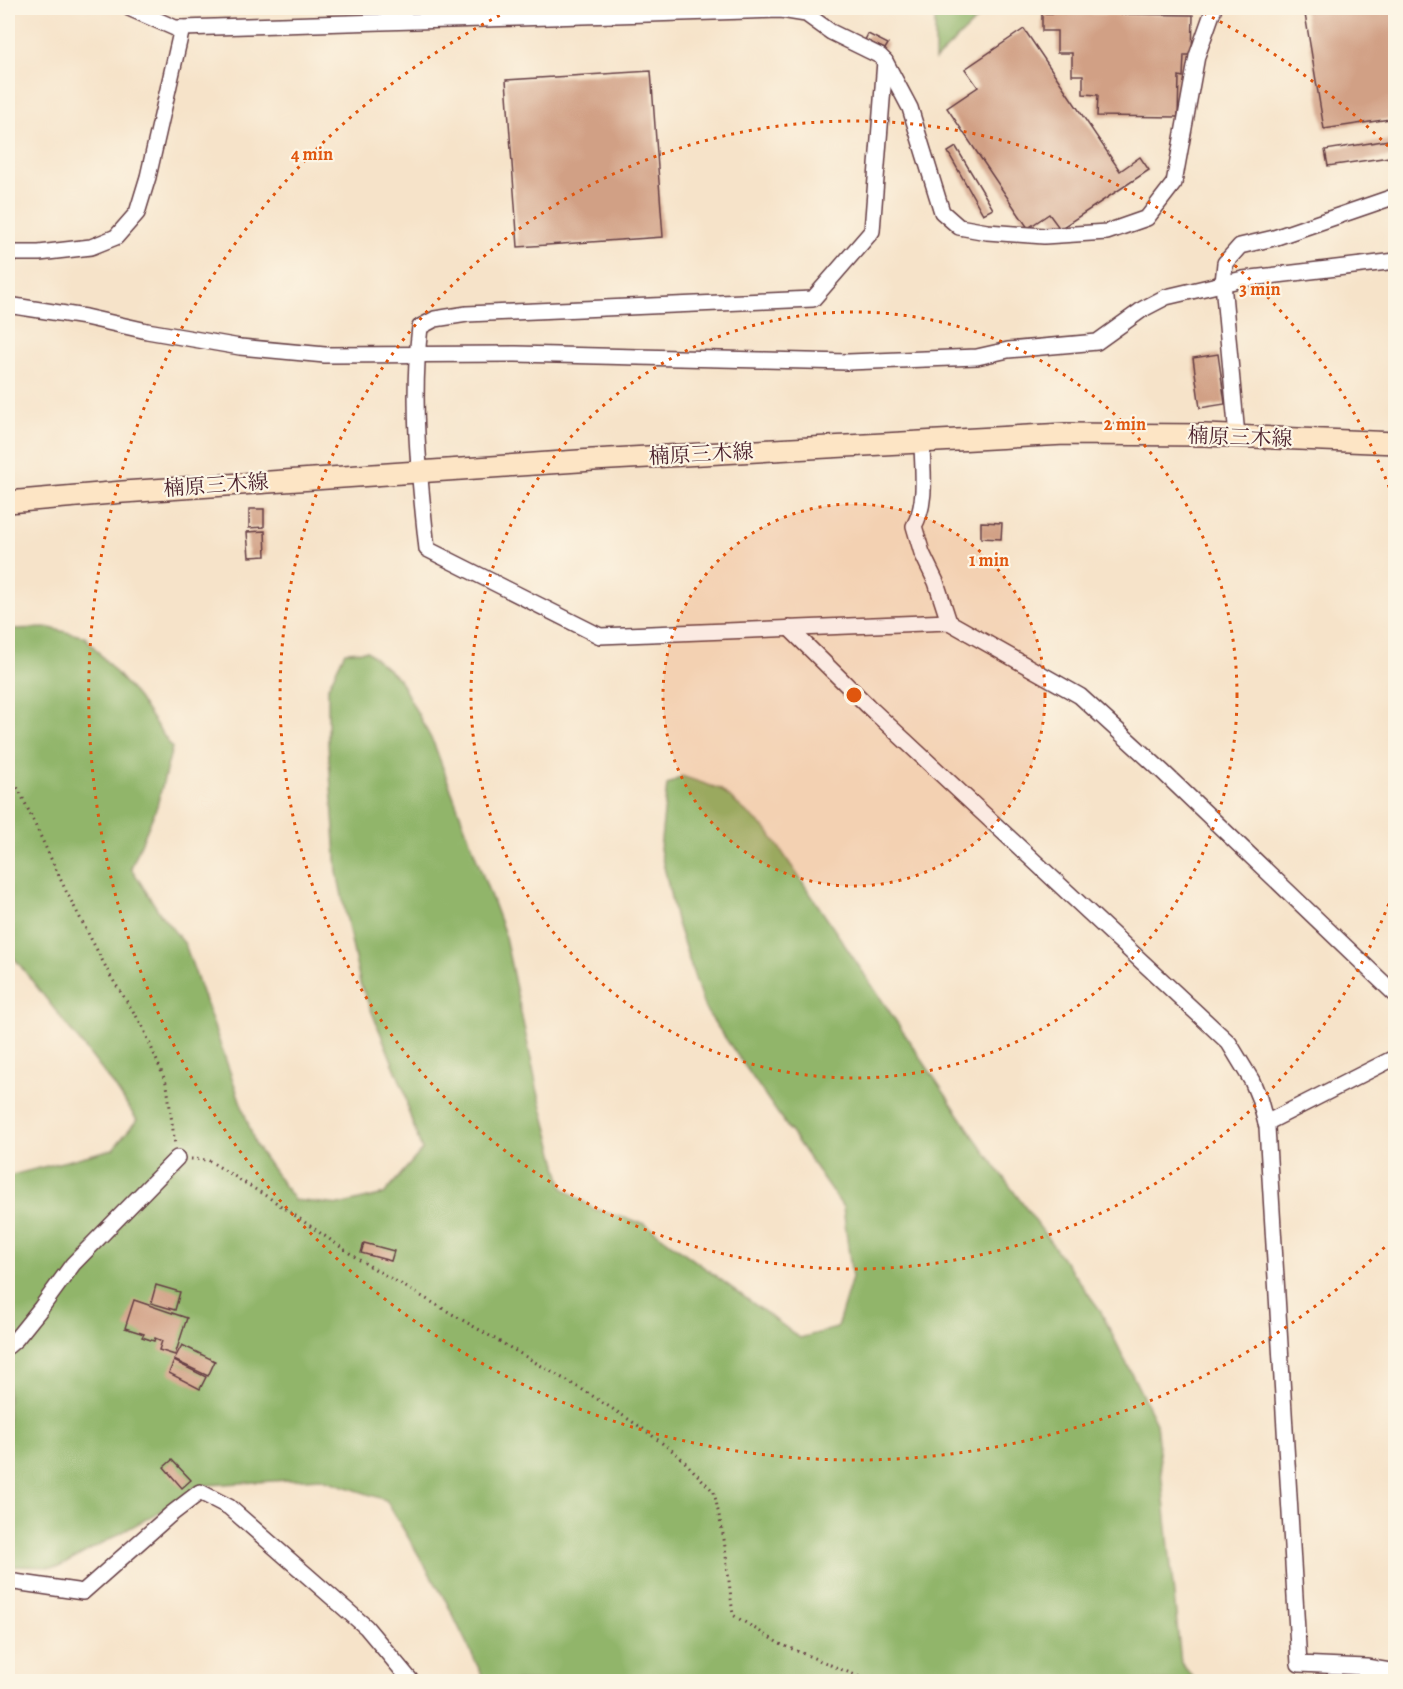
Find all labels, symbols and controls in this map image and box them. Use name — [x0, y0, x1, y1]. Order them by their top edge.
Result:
text: 4 min — [291, 142, 333, 166]
text: 3 min — [1239, 277, 1281, 301]
text: 2 min — [1104, 412, 1146, 436]
street label: 楠原三木線 — [1187, 421, 1293, 453]
street label: 楠原三木線 — [648, 437, 754, 471]
street label: 楠原三木線 — [163, 467, 269, 503]
text: 1 min — [969, 548, 1009, 572]
centre of rings — [844, 685, 864, 705]

